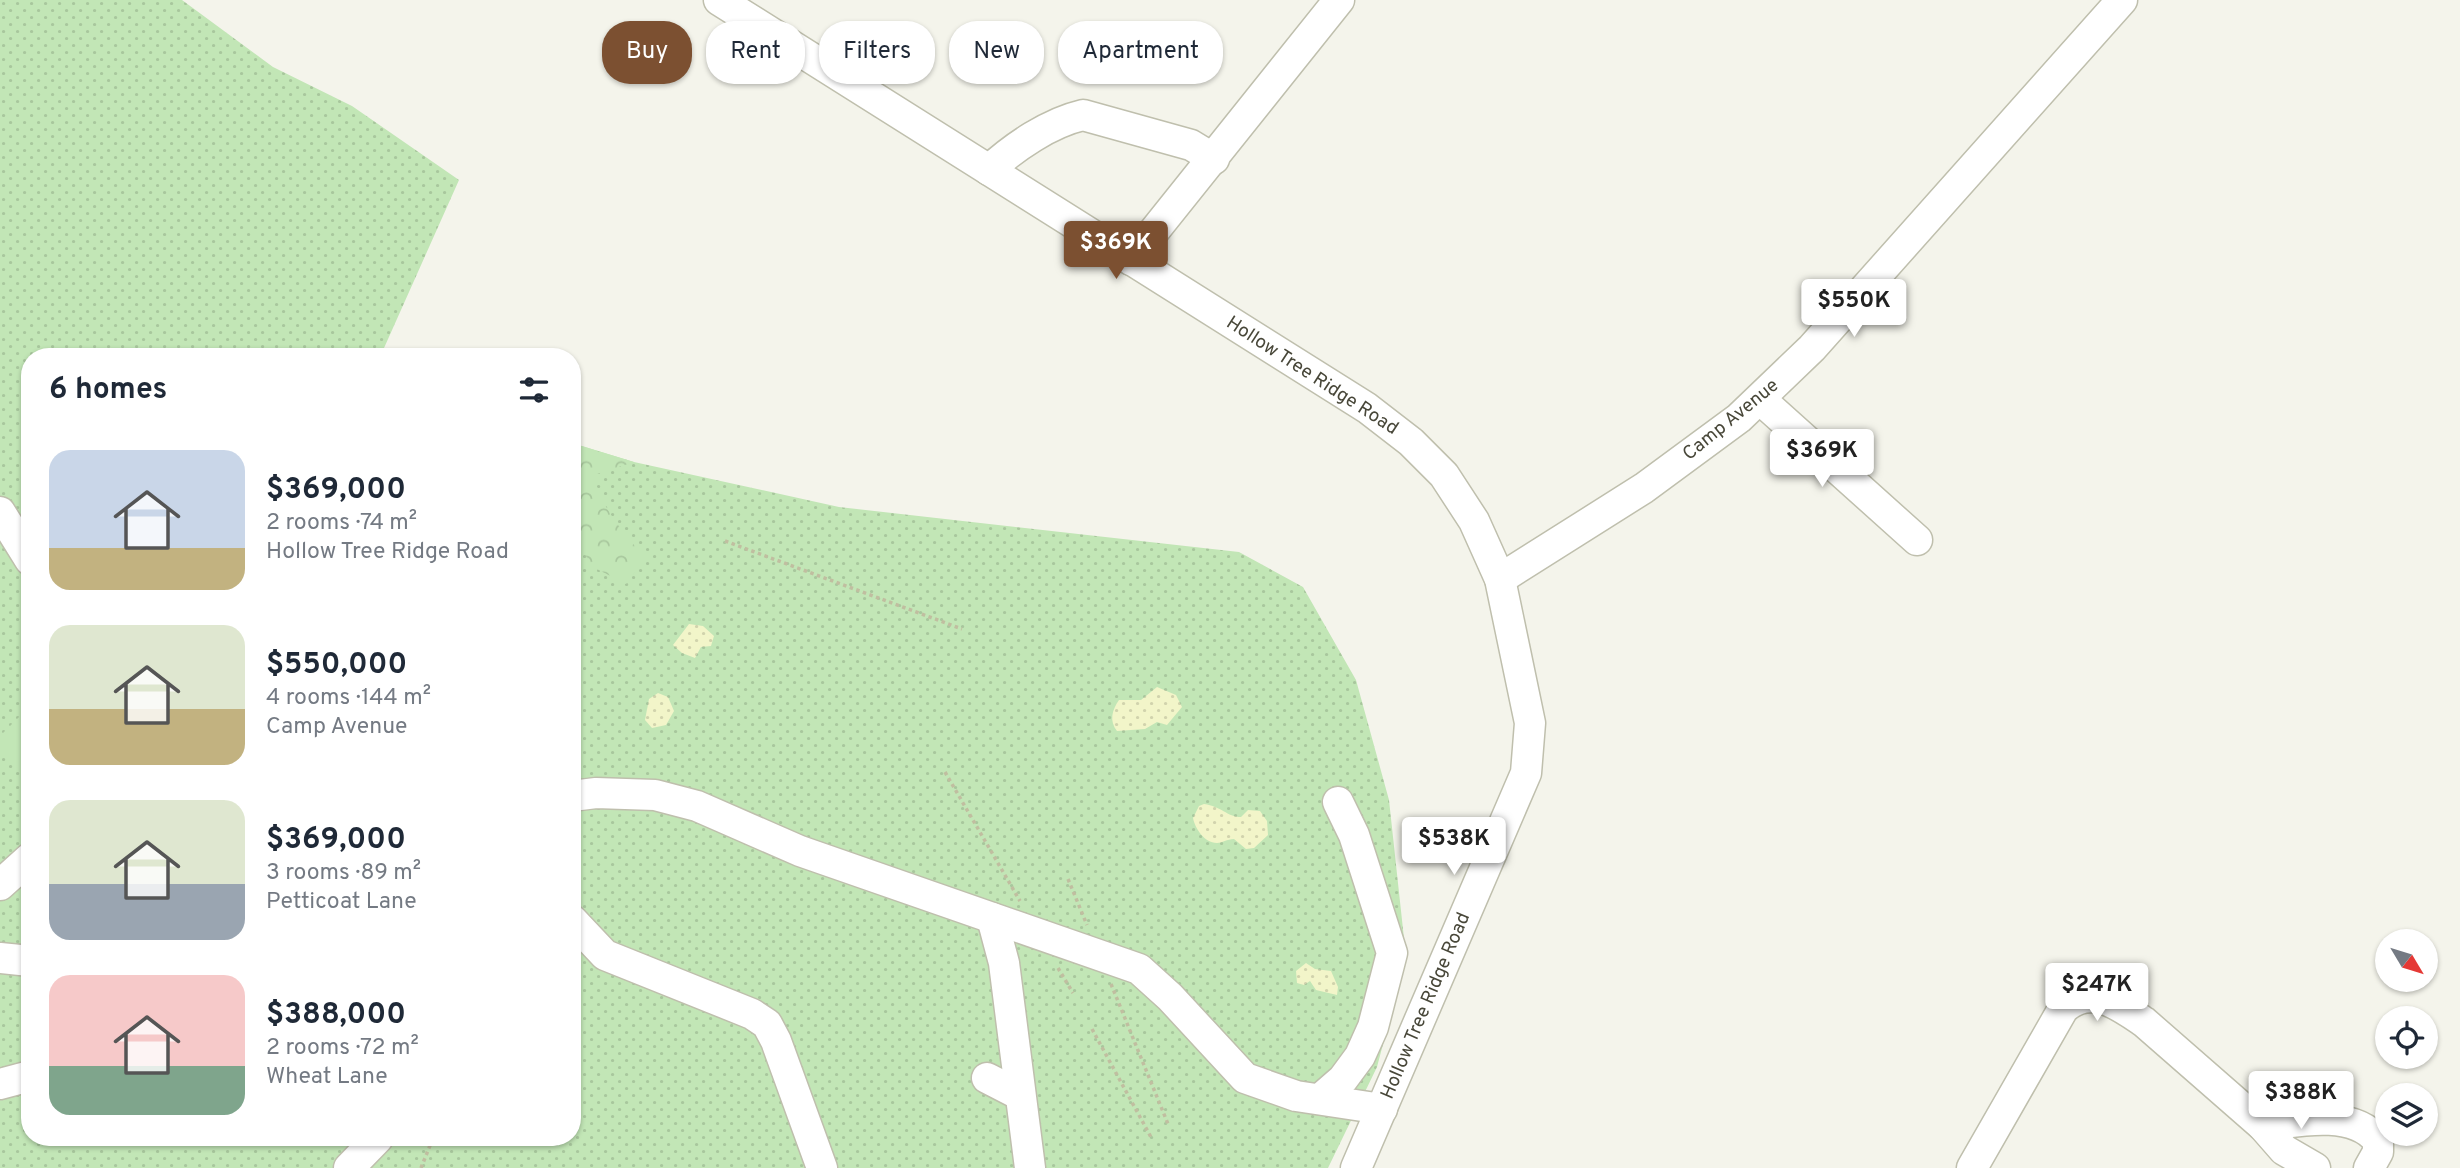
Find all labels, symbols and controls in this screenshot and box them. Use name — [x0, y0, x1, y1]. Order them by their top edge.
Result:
chip: Buy — [602, 21, 692, 84]
chip: Rent — [706, 21, 805, 84]
chip: Filters — [819, 21, 935, 84]
chip: New — [949, 21, 1044, 84]
chip: Apartment — [1058, 21, 1223, 84]
pin: $369K — [1067, 222, 1165, 281]
text: $369K — [1080, 229, 1152, 258]
pin: $550K — [1805, 280, 1903, 339]
text: $550K — [1817, 287, 1891, 316]
street label: Hollow Tree Ridge Road — [1221, 311, 1403, 441]
icon: filters — [515, 371, 553, 409]
text: 6 homes — [49, 372, 167, 409]
street label: Camp Avenue — [1678, 374, 1784, 466]
pin: $369K — [1773, 430, 1871, 489]
text: $369K — [1786, 437, 1858, 466]
text: $369,000 — [266, 472, 406, 509]
icon: home — [105, 478, 189, 562]
text: 2 rooms · 74 m² — [266, 509, 417, 538]
text: Hollow Tree Ridge Road — [266, 538, 509, 567]
text: $550,000 — [266, 647, 407, 684]
icon: home — [105, 653, 189, 737]
text: 4 rooms · 144 m² — [266, 684, 431, 713]
text: Camp Avenue — [266, 713, 407, 742]
pin: $538K — [1405, 818, 1503, 877]
text: $369,000 — [266, 822, 406, 859]
text: $538K — [1418, 825, 1490, 854]
icon: home — [105, 828, 189, 912]
text: 3 rooms · 89 m² — [266, 859, 421, 888]
text: Petticoat Lane — [266, 888, 417, 917]
street label: Hollow Tree Ridge Road — [1376, 909, 1476, 1103]
north arrow — [2375, 929, 2438, 992]
map controls — [2375, 929, 2438, 1146]
pin: $247K — [2048, 964, 2146, 1023]
text: $247K — [2061, 971, 2133, 1000]
text: $388,000 — [266, 997, 406, 1034]
icon: home — [105, 1003, 189, 1087]
button: locate — [2375, 1006, 2438, 1069]
text: 2 rooms · 72 m² — [266, 1034, 419, 1063]
text: Wheat Lane — [266, 1063, 388, 1092]
pin: $388K — [2252, 1072, 2350, 1131]
text: $388K — [2265, 1079, 2337, 1108]
button: layers — [2375, 1083, 2438, 1146]

